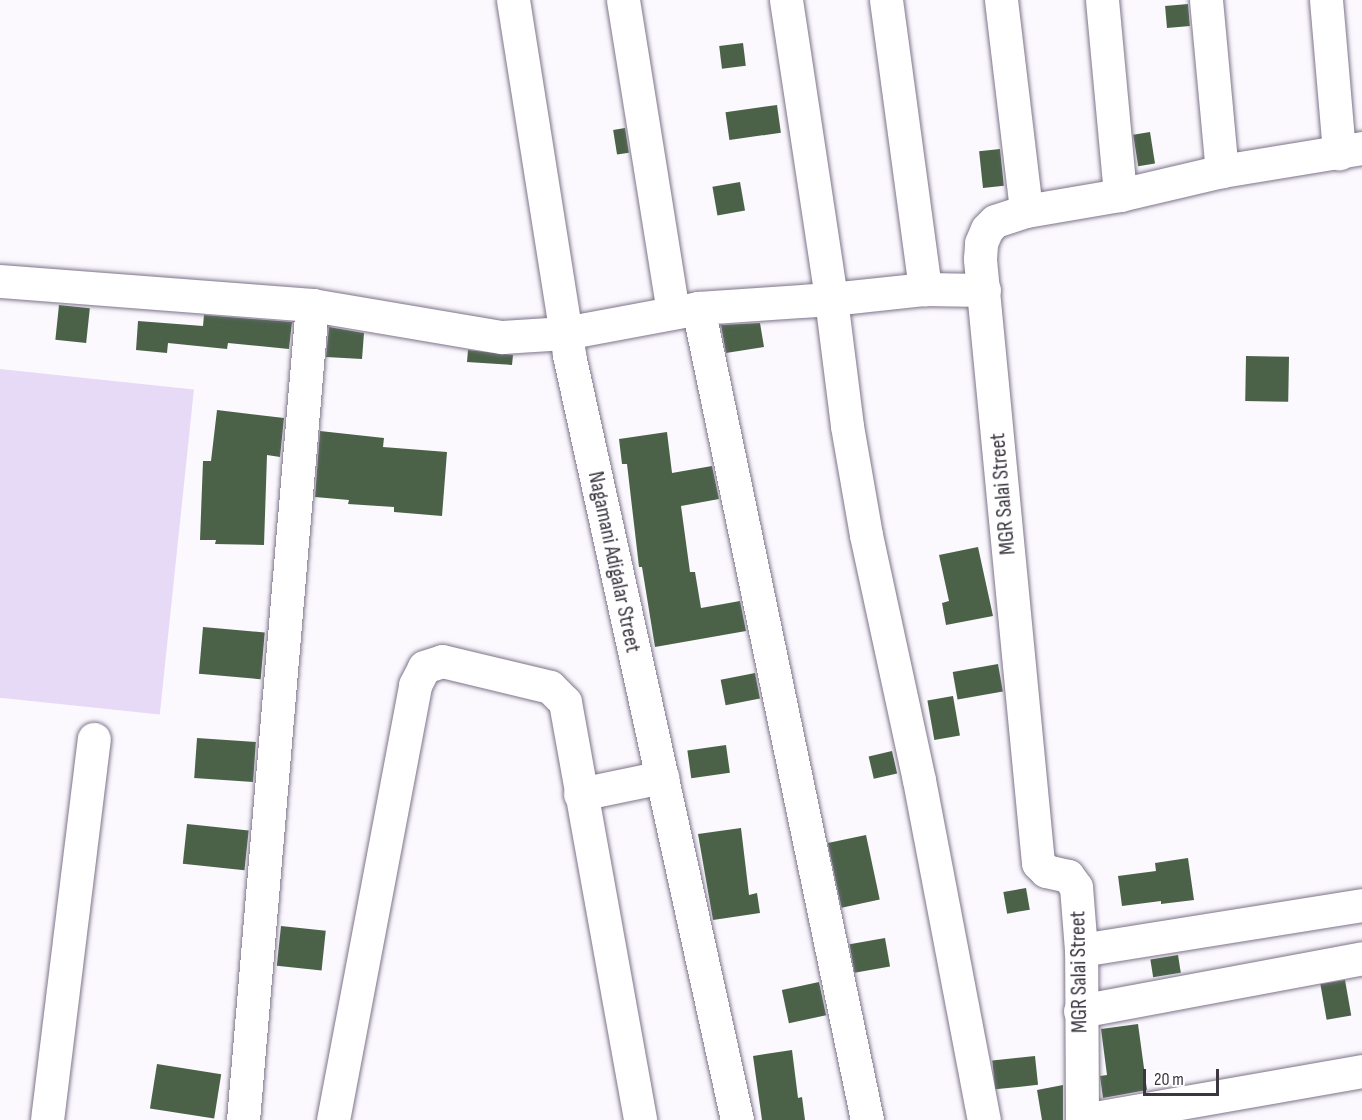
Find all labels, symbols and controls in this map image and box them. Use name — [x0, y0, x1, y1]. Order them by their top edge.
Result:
street label: MGR Salai Street — [985, 432, 1021, 556]
street label: Nagamani Adigalar Street — [582, 469, 646, 655]
street label: MGR Salai Street — [1065, 911, 1093, 1033]
scale bar — [1146, 1057, 1222, 1095]
text: 20 m — [1154, 1069, 1184, 1090]

